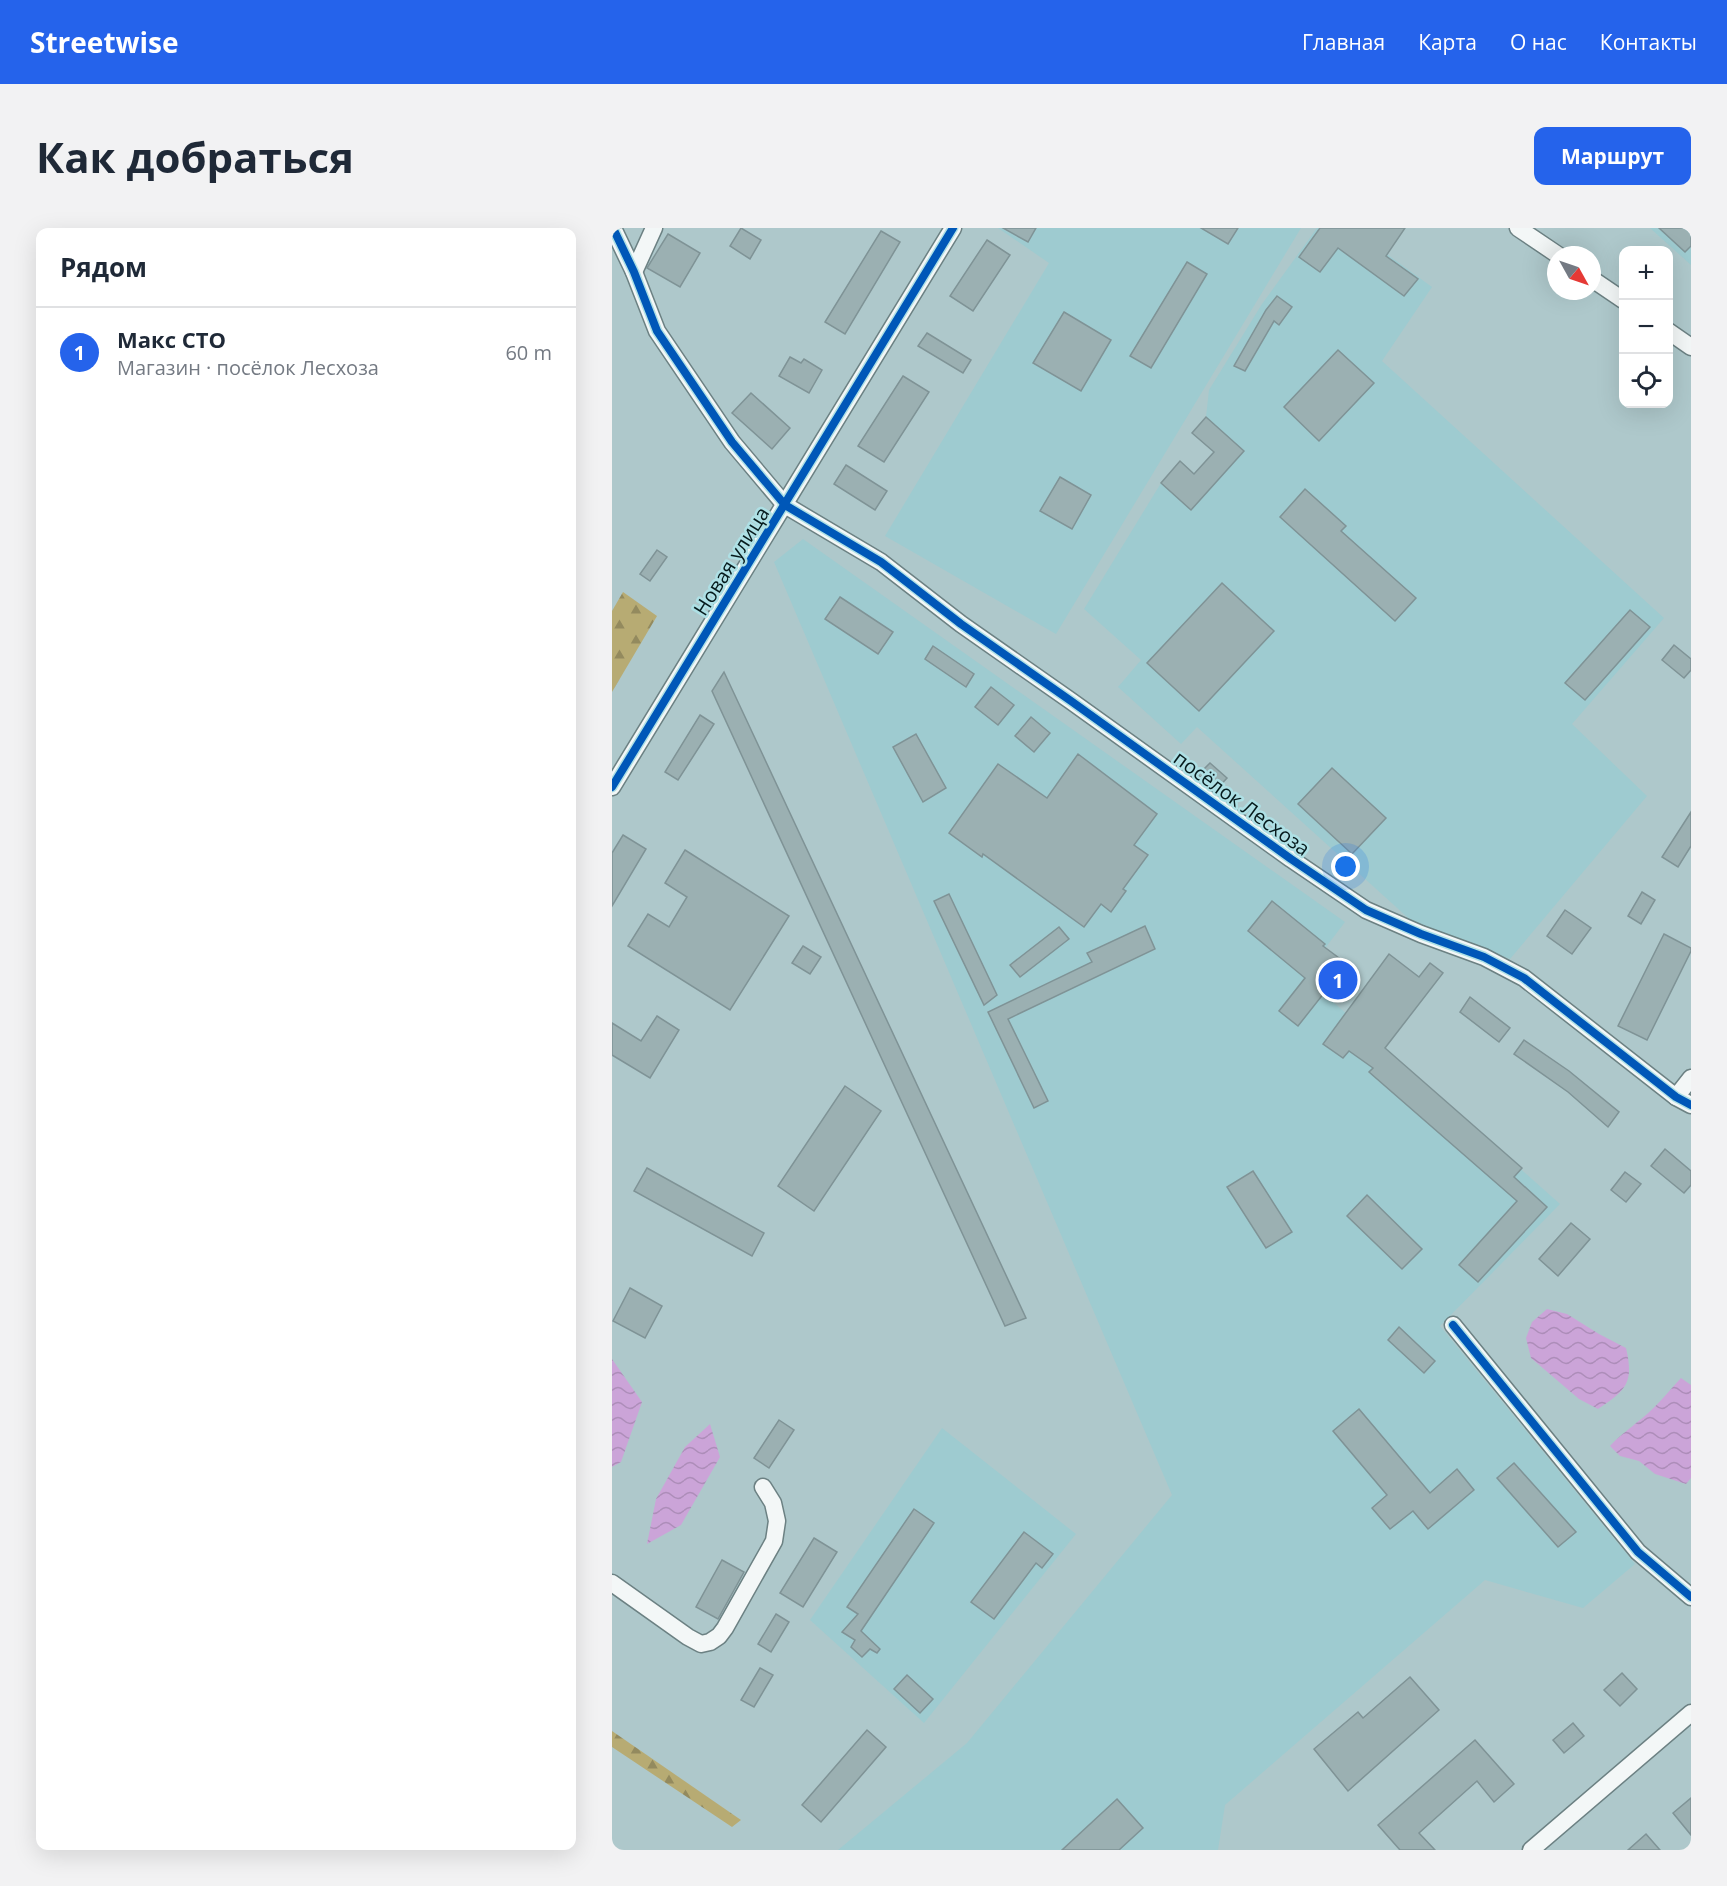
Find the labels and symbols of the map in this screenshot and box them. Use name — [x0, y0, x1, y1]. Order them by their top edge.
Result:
north arrow — [1547, 246, 1601, 300]
street label: Новая улица — [687, 501, 775, 621]
street label: посёлок Лесхоза — [1168, 744, 1316, 862]
your location — [1331, 852, 1360, 881]
pin: 1 — [1318, 958, 1358, 1002]

